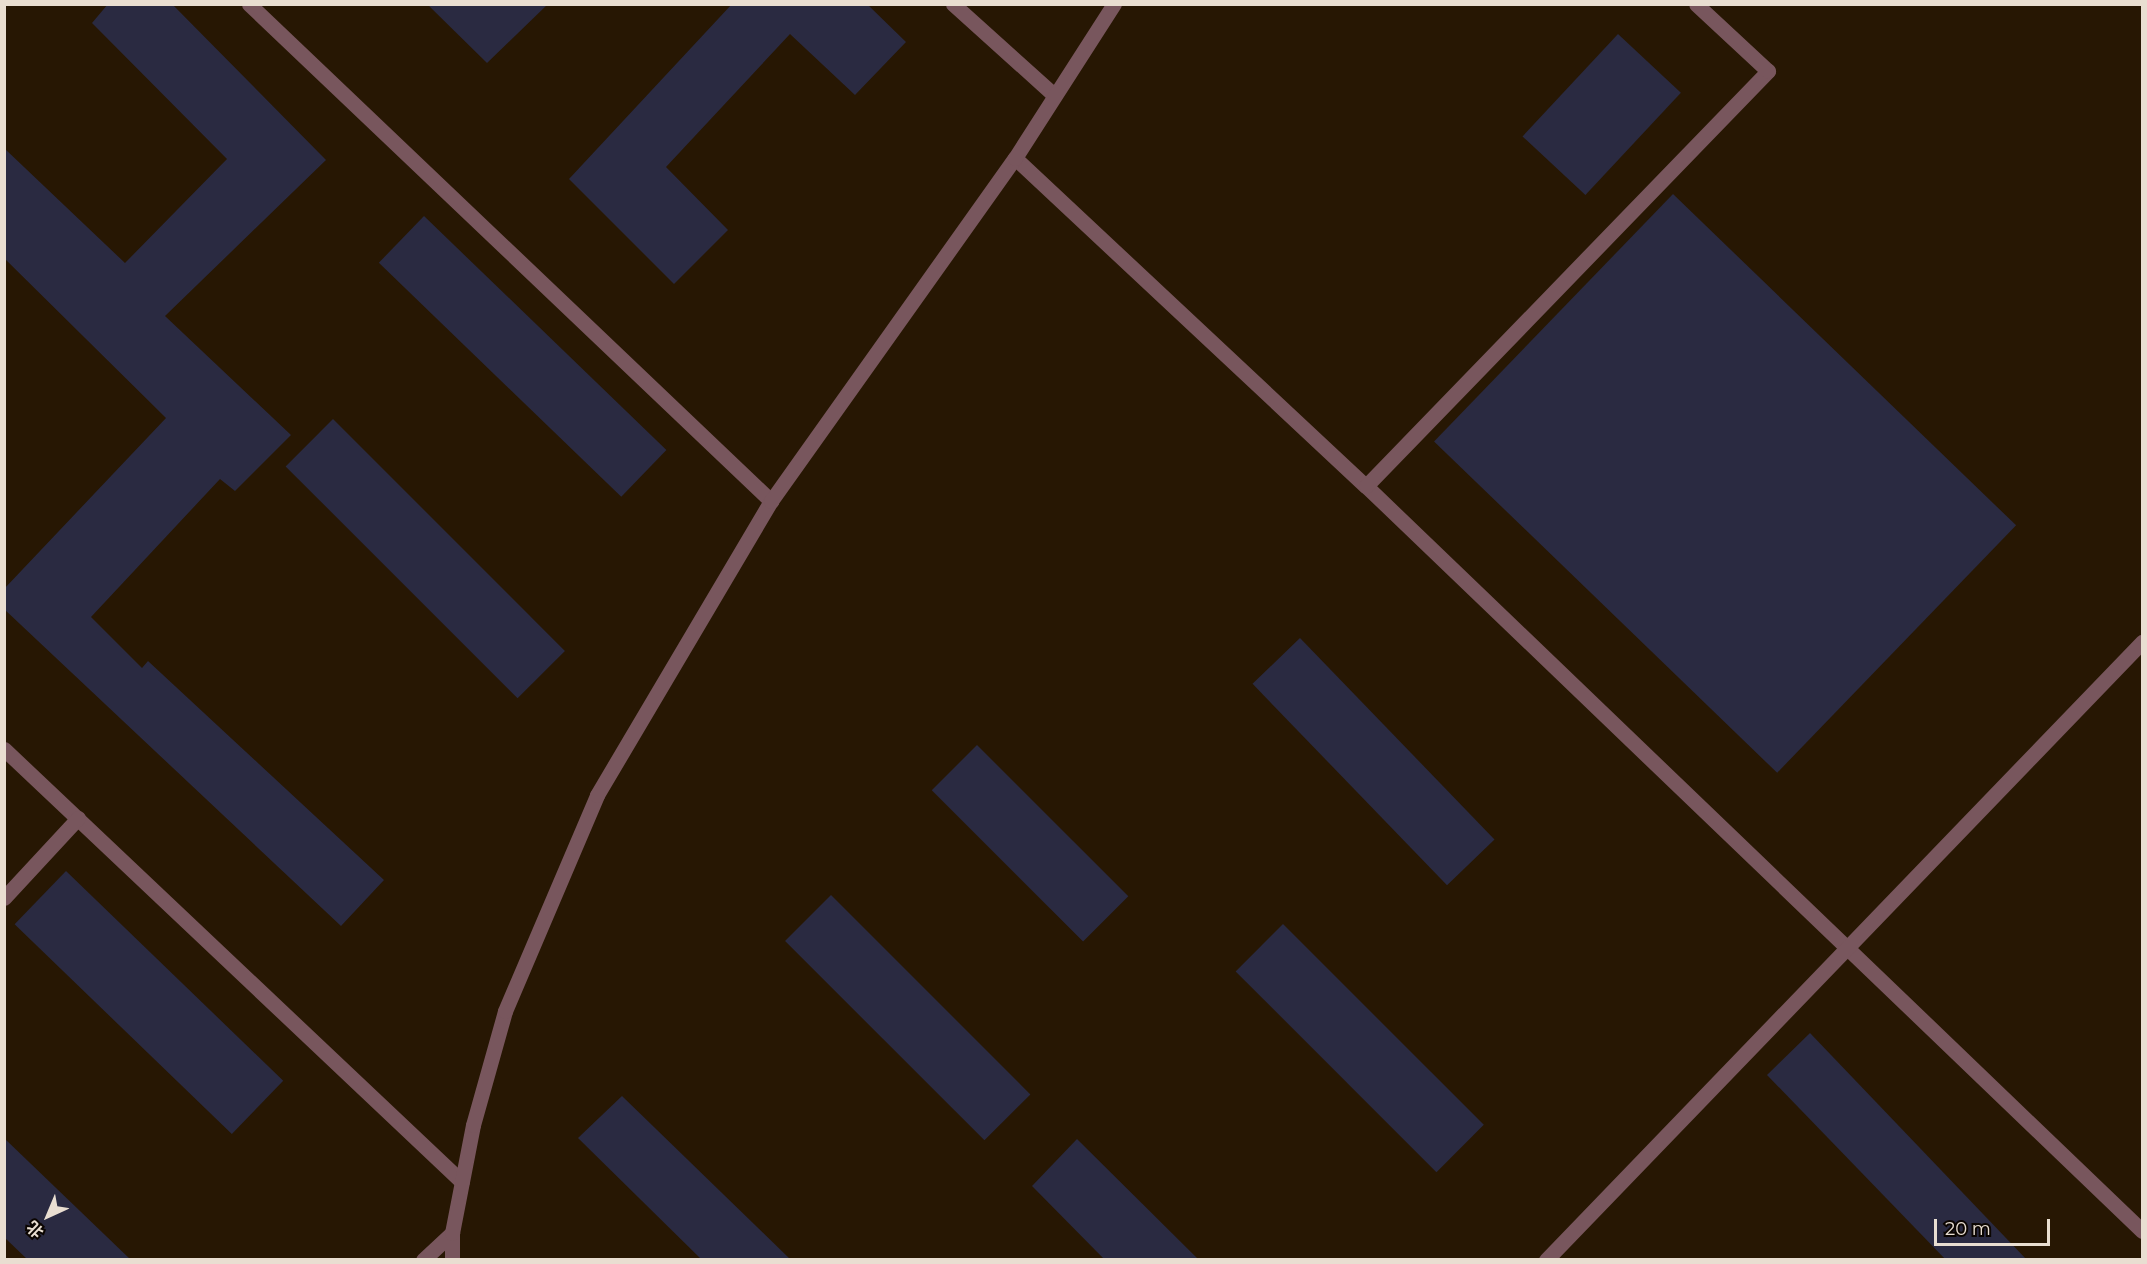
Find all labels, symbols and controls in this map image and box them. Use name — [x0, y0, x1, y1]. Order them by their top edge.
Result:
north arrow — [18, 1186, 78, 1246]
scale bar — [1937, 1207, 2052, 1245]
text: 北 — [23, 1217, 48, 1242]
text: 20 m — [1945, 1218, 1991, 1240]

